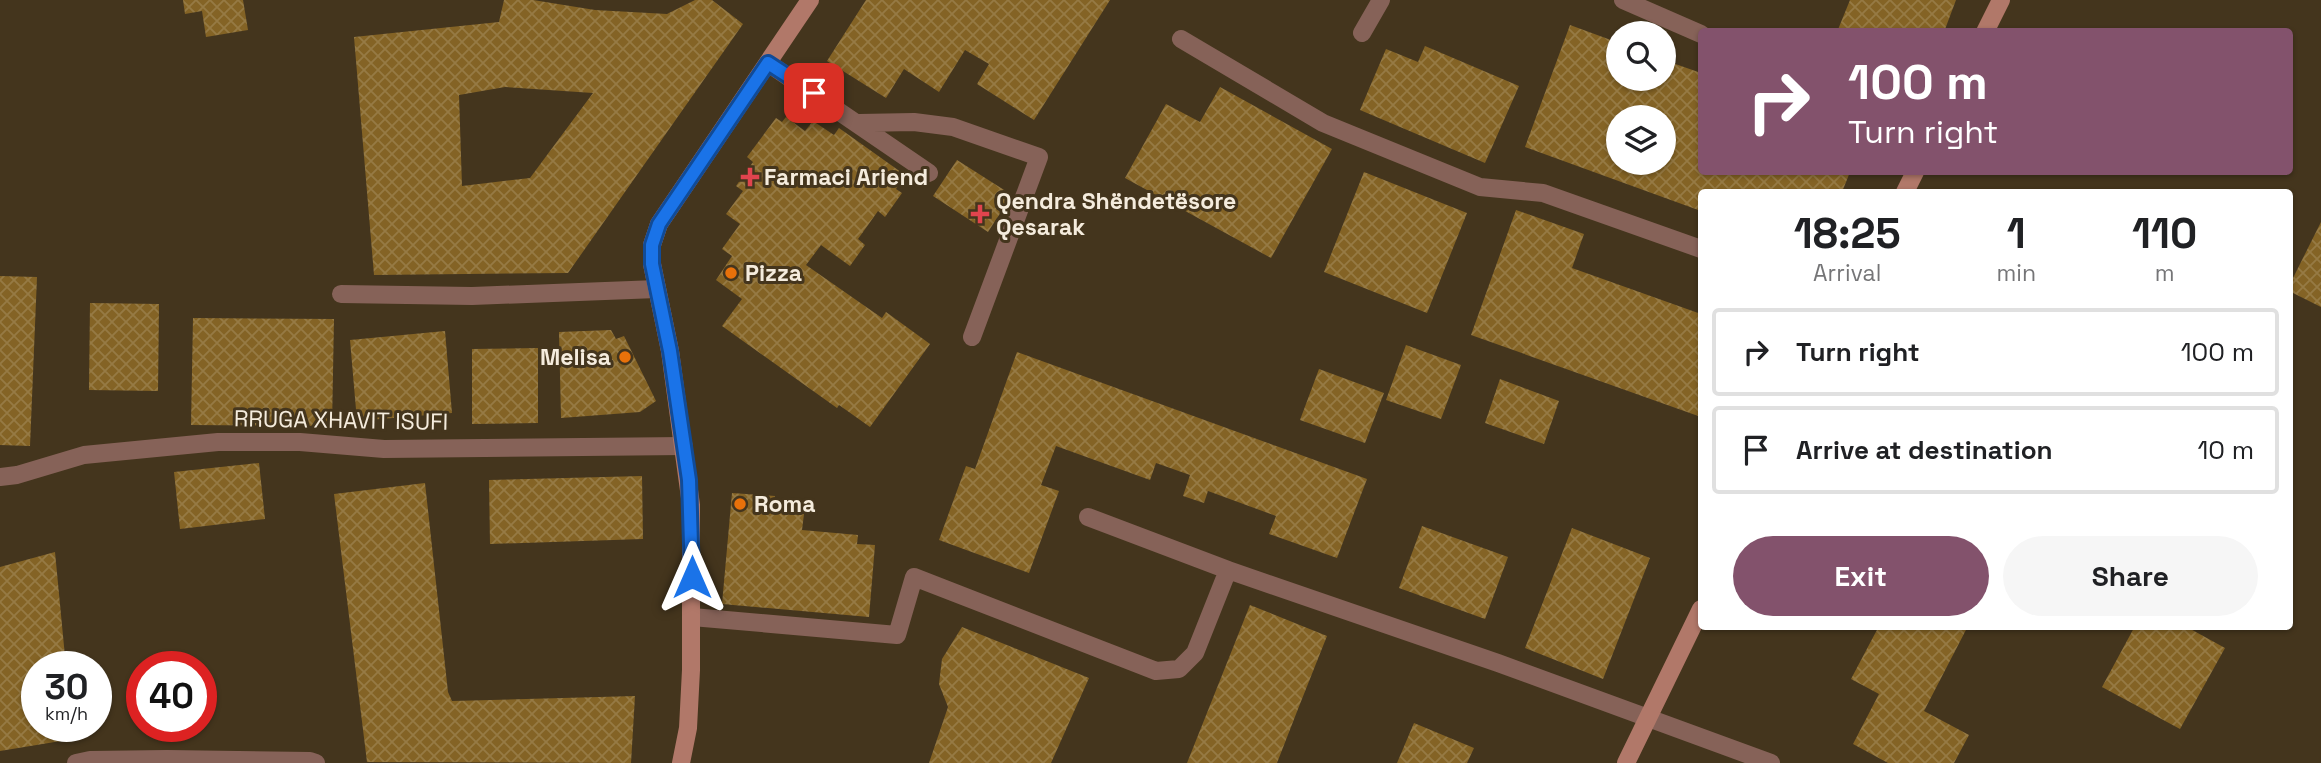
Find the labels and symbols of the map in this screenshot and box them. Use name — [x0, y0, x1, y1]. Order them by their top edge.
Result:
pin — [784, 63, 844, 123]
place label: Farmaci Ariend — [764, 162, 928, 192]
marker: Farmaci Ariend — [742, 169, 758, 185]
place label: Qendra Shëndetësore Qesarak — [996, 186, 1236, 242]
marker: Qendra Shëndetësore Qesarak — [970, 204, 990, 224]
place label: Pizza — [745, 258, 802, 288]
marker: Pizza — [723, 265, 739, 281]
place label: Melisa — [540, 342, 611, 372]
marker: Melisa — [617, 349, 633, 365]
street label: RRUGA XHAVIT ISUFI — [234, 403, 448, 437]
place label: Roma — [754, 489, 816, 519]
marker: Roma — [732, 496, 748, 512]
position arrow — [655, 540, 729, 614]
speed limit sign: 40 — [126, 651, 217, 742]

